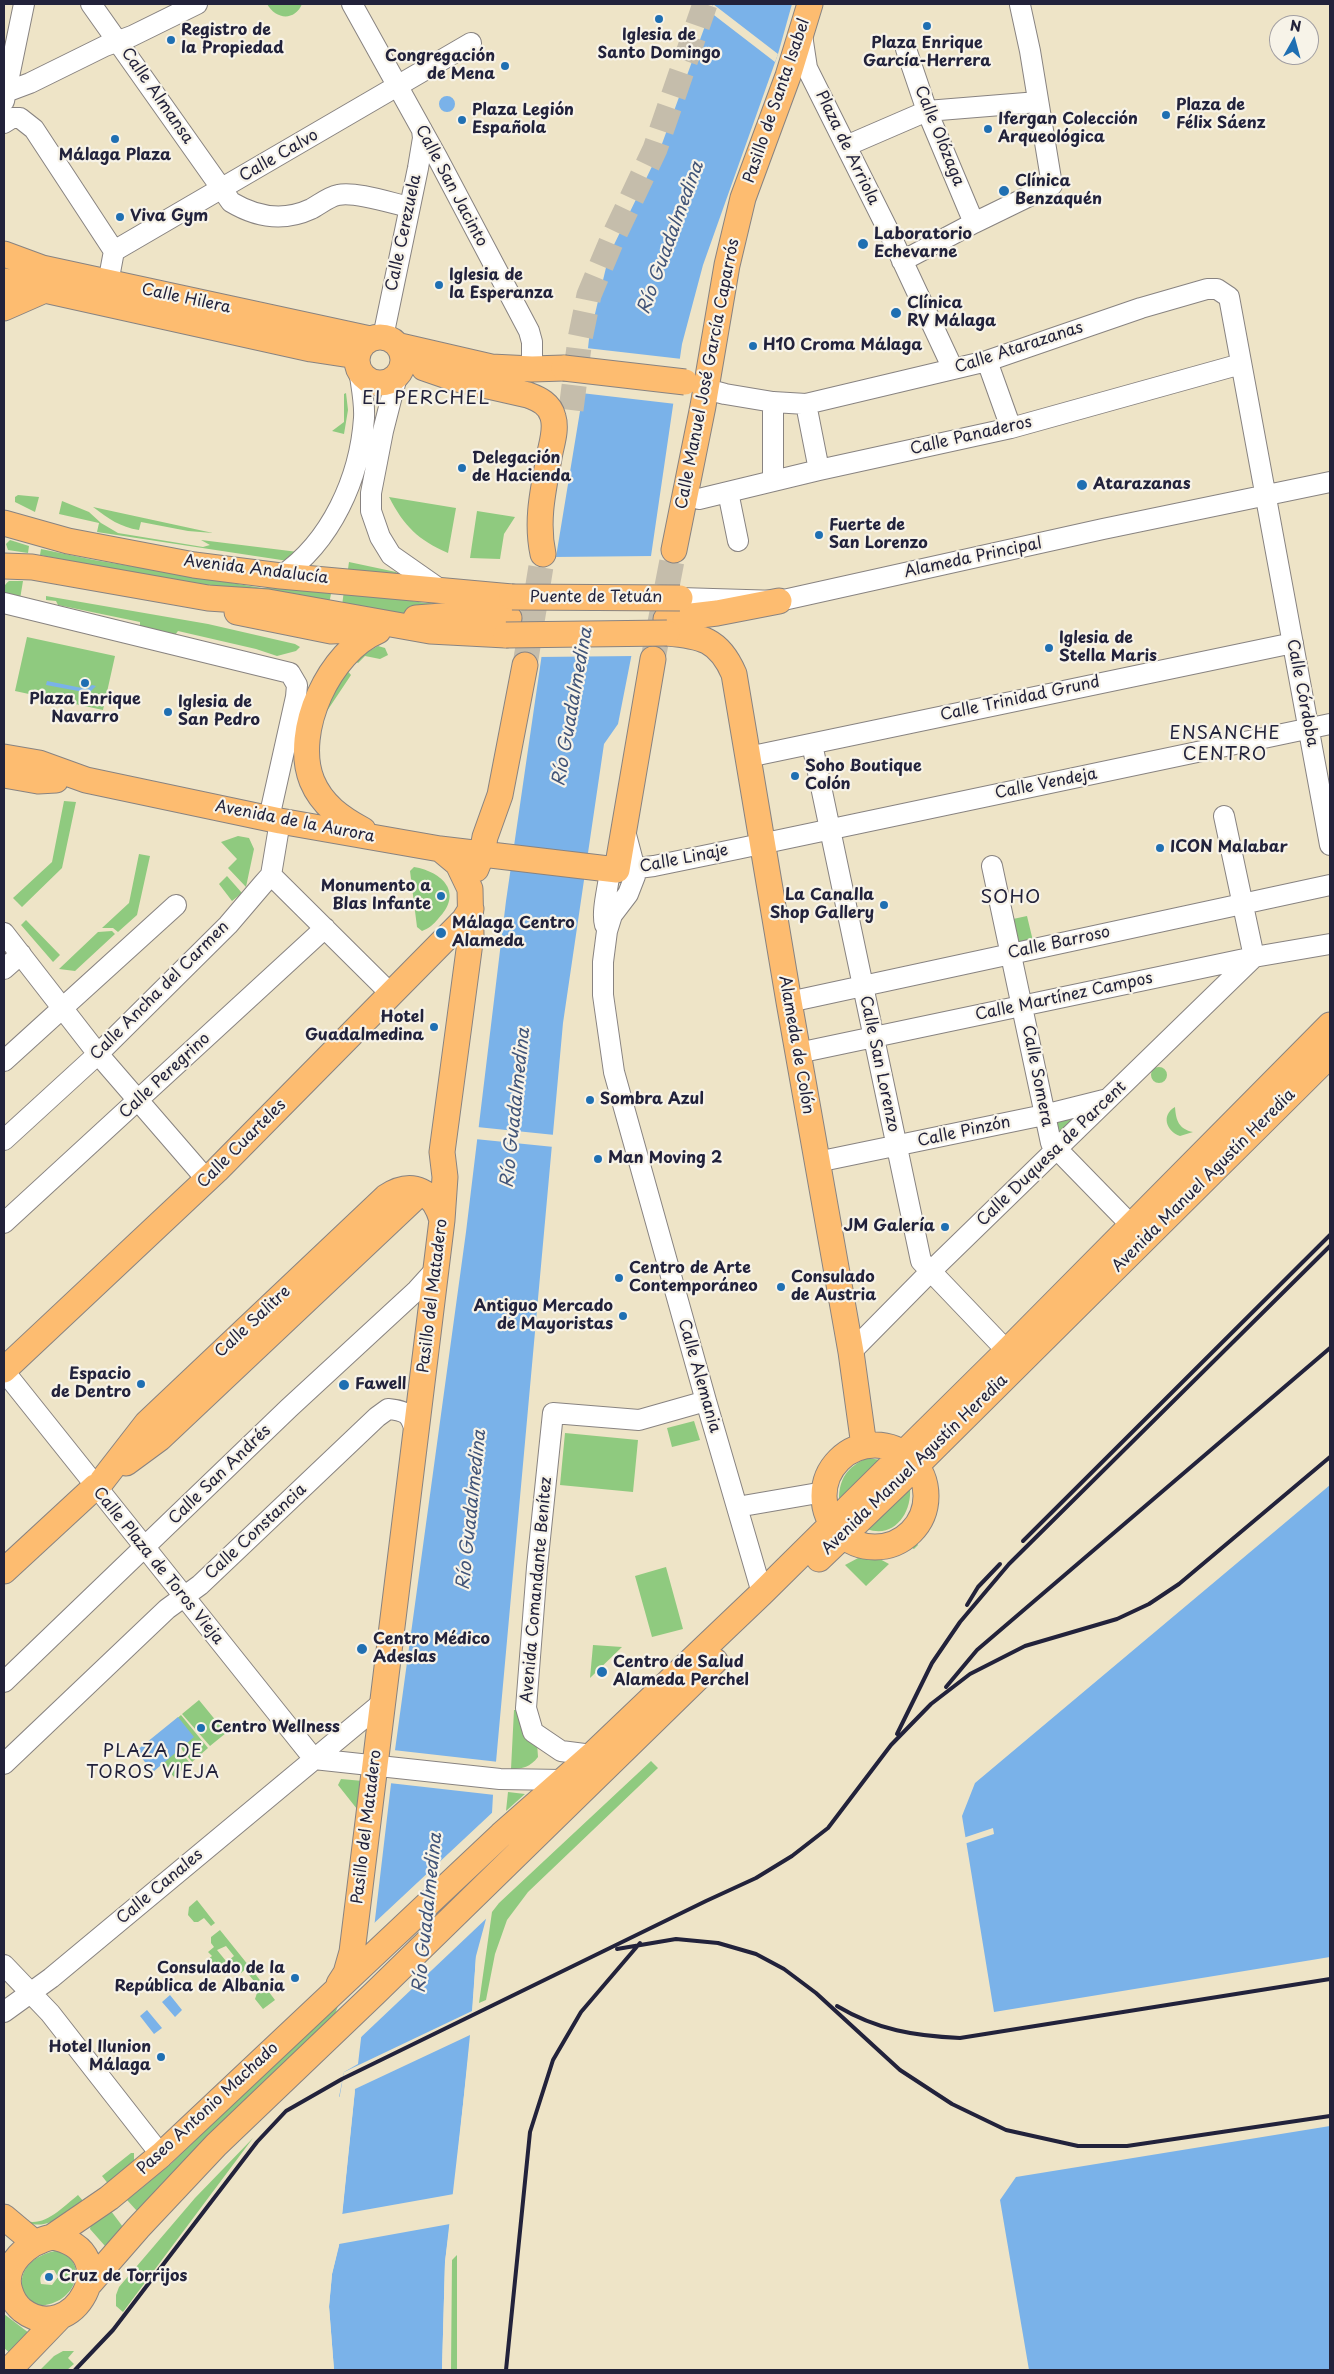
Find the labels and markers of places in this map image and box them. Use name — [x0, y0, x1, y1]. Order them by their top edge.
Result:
marker: Iglesia de Santo Domingo — [653, 13, 665, 25]
marker: Plaza Enrique García-Herrera — [921, 20, 933, 32]
place label: Registro de la Propiedad — [181, 21, 284, 59]
place label: Iglesia de Santo Domingo — [597, 26, 721, 64]
marker: Registro de la Propiedad — [165, 34, 177, 46]
place label: Plaza Enrique García-Herrera — [863, 34, 991, 72]
place label: Congregación de Mena — [385, 47, 495, 85]
marker: Congregación de Mena — [499, 60, 511, 72]
place label: Plaza de Félix Sáenz — [1176, 96, 1266, 134]
place label: Plaza Legión Española — [472, 101, 574, 139]
marker: Plaza de Félix Sáenz — [1160, 109, 1172, 121]
place label: Ifergan Colección Arqueológica — [998, 110, 1138, 148]
marker: Plaza Legión Española — [456, 114, 468, 126]
marker: Ifergan Colección Arqueológica — [982, 123, 994, 135]
marker: Málaga Plaza — [109, 133, 121, 145]
place label: Málaga Plaza — [59, 146, 171, 166]
place label: Clínica Benzaquén — [1015, 172, 1102, 210]
marker: Clínica Benzaquén — [997, 184, 1011, 198]
place label: Viva Gym — [130, 207, 208, 227]
marker: Viva Gym — [114, 211, 126, 223]
place label: Laboratorio Echevarne — [874, 225, 972, 263]
marker: Laboratorio Echevarne — [856, 237, 870, 251]
place label: Iglesia de la Esperanza — [449, 266, 554, 304]
marker: Iglesia de la Esperanza — [433, 279, 445, 291]
place label: Clínica RV Málaga — [907, 294, 996, 332]
marker: Clínica RV Málaga — [889, 306, 903, 320]
place label: H10 Croma Málaga — [763, 336, 922, 356]
marker: H10 Croma Málaga — [747, 340, 759, 352]
place label: Delegación de Hacienda — [472, 449, 571, 487]
marker: Delegación de Hacienda — [456, 462, 468, 474]
place label: Atarazanas — [1093, 475, 1191, 495]
marker: Atarazanas — [1075, 478, 1089, 492]
place label: Fuerte de San Lorenzo — [829, 516, 928, 554]
marker: Fuerte de San Lorenzo — [813, 529, 825, 541]
place label: Iglesia de Stella Maris — [1059, 629, 1157, 667]
marker: Iglesia de Stella Maris — [1043, 642, 1055, 654]
marker: Plaza Enrique Navarro — [79, 677, 91, 689]
place label: Plaza Enrique Navarro — [29, 690, 141, 728]
place label: Iglesia de San Pedro — [178, 693, 260, 731]
marker: Iglesia de San Pedro — [162, 706, 174, 718]
place label: Soho Boutique Colón — [805, 757, 922, 795]
marker: Soho Boutique Colón — [789, 770, 801, 782]
place label: ICON Malabar — [1170, 838, 1288, 858]
marker: ICON Malabar — [1154, 842, 1166, 854]
place label: Monumento a Blas Infante — [321, 877, 431, 915]
place label: La Canalla Shop Gallery — [770, 886, 874, 924]
marker: Monumento a Blas Infante — [435, 890, 447, 902]
marker: La Canalla Shop Gallery — [878, 899, 890, 911]
place label: Málaga Centro Alameda — [452, 914, 575, 952]
marker: Málaga Centro Alameda — [434, 926, 448, 940]
place label: Hotel Guadalmedina — [305, 1008, 424, 1046]
marker: Hotel Guadalmedina — [428, 1021, 440, 1033]
place label: Sombra Azul — [600, 1090, 704, 1110]
marker: Sombra Azul — [584, 1094, 596, 1106]
place label: Man Moving 2 — [608, 1149, 722, 1169]
marker: Man Moving 2 — [592, 1153, 604, 1165]
place label: JM Galería — [843, 1217, 935, 1237]
marker: JM Galería — [939, 1221, 951, 1233]
place label: Centro de Arte Contemporáneo — [629, 1259, 758, 1297]
place label: Consulado de Austria — [791, 1268, 876, 1306]
marker: Centro de Arte Contemporáneo — [613, 1272, 625, 1284]
marker: Consulado de Austria — [775, 1281, 787, 1293]
place label: Antiguo Mercado de Mayoristas — [474, 1297, 613, 1335]
marker: Antiguo Mercado de Mayoristas — [617, 1310, 629, 1322]
place label: Espacio de Dentro — [51, 1365, 131, 1403]
place label: Fawell — [355, 1375, 406, 1395]
marker: Espacio de Dentro — [135, 1378, 147, 1390]
marker: Fawell — [337, 1378, 351, 1392]
place label: Centro Médico Adeslas — [373, 1630, 490, 1668]
marker: Centro Médico Adeslas — [355, 1642, 369, 1656]
place label: Centro de Salud Alameda Perchel — [613, 1653, 749, 1691]
marker: Centro de Salud Alameda Perchel — [595, 1665, 609, 1679]
place label: Centro Wellness — [211, 1718, 340, 1738]
marker: Centro Wellness — [195, 1722, 207, 1734]
place label: Consulado de la República de Albania — [115, 1959, 285, 1997]
marker: Consulado de la República de Albania — [289, 1972, 301, 1984]
place label: Hotel Ilunion Málaga — [49, 2038, 151, 2076]
marker: Hotel Ilunion Málaga — [155, 2051, 167, 2063]
place label: Cruz de Torrijos — [59, 2267, 187, 2287]
marker: Cruz de Torrijos — [43, 2271, 55, 2283]

